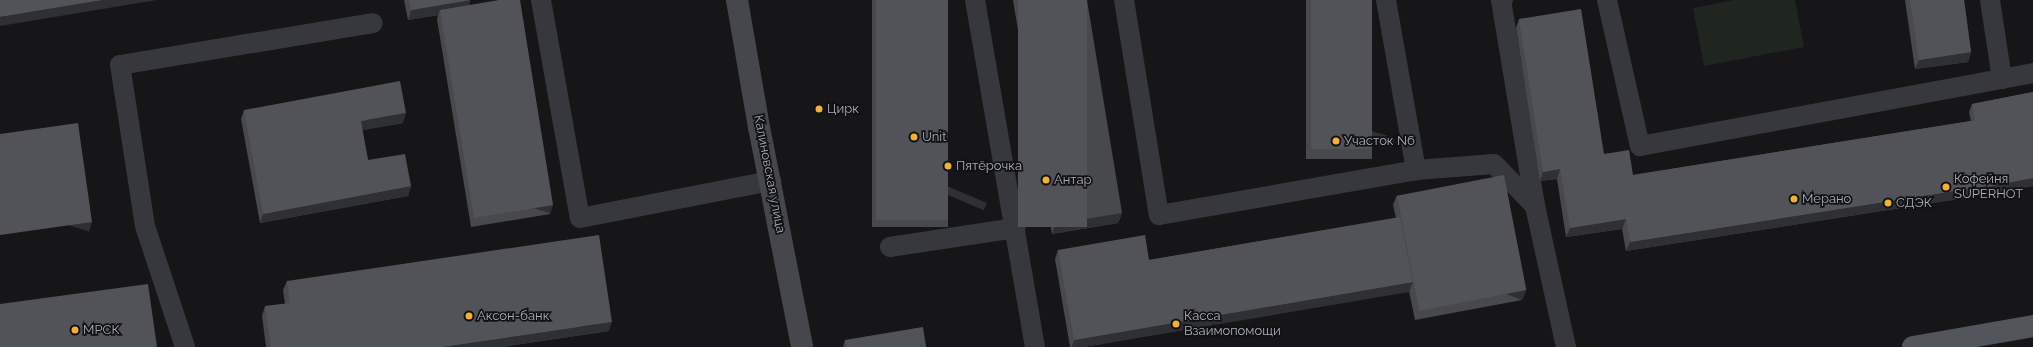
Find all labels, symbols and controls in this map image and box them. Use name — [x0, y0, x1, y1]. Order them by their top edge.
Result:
place label: Цирк — [827, 101, 859, 117]
marker: Цирк — [814, 104, 824, 114]
street label: Калиновская улица — [750, 113, 788, 235]
place label: Unit — [922, 129, 947, 145]
marker: Unit — [909, 132, 919, 142]
place label: Участок N6 — [1344, 133, 1415, 149]
marker: Участок N6 — [1331, 136, 1341, 146]
place label: Пятёрочка — [956, 158, 1022, 174]
marker: Пятёрочка — [943, 161, 953, 171]
place label: Антар — [1054, 172, 1092, 188]
place label: Кофейня SUPERHOT — [1954, 172, 2023, 203]
marker: Антар — [1041, 175, 1051, 185]
marker: Кофейня SUPERHOT — [1941, 182, 1951, 192]
place label: Мерано — [1802, 191, 1851, 207]
marker: Мерано — [1789, 194, 1799, 204]
place label: СДЭК — [1896, 195, 1932, 211]
marker: СДЭК — [1883, 198, 1893, 208]
place label: Аксон-банк — [477, 308, 549, 324]
place label: Касса Взаимопомощи — [1184, 309, 1281, 340]
marker: Аксон-банк — [464, 311, 474, 321]
marker: Касса Взаимопомощи — [1171, 319, 1181, 329]
place label: МРСК — [83, 322, 120, 338]
marker: МРСК — [70, 325, 80, 335]

